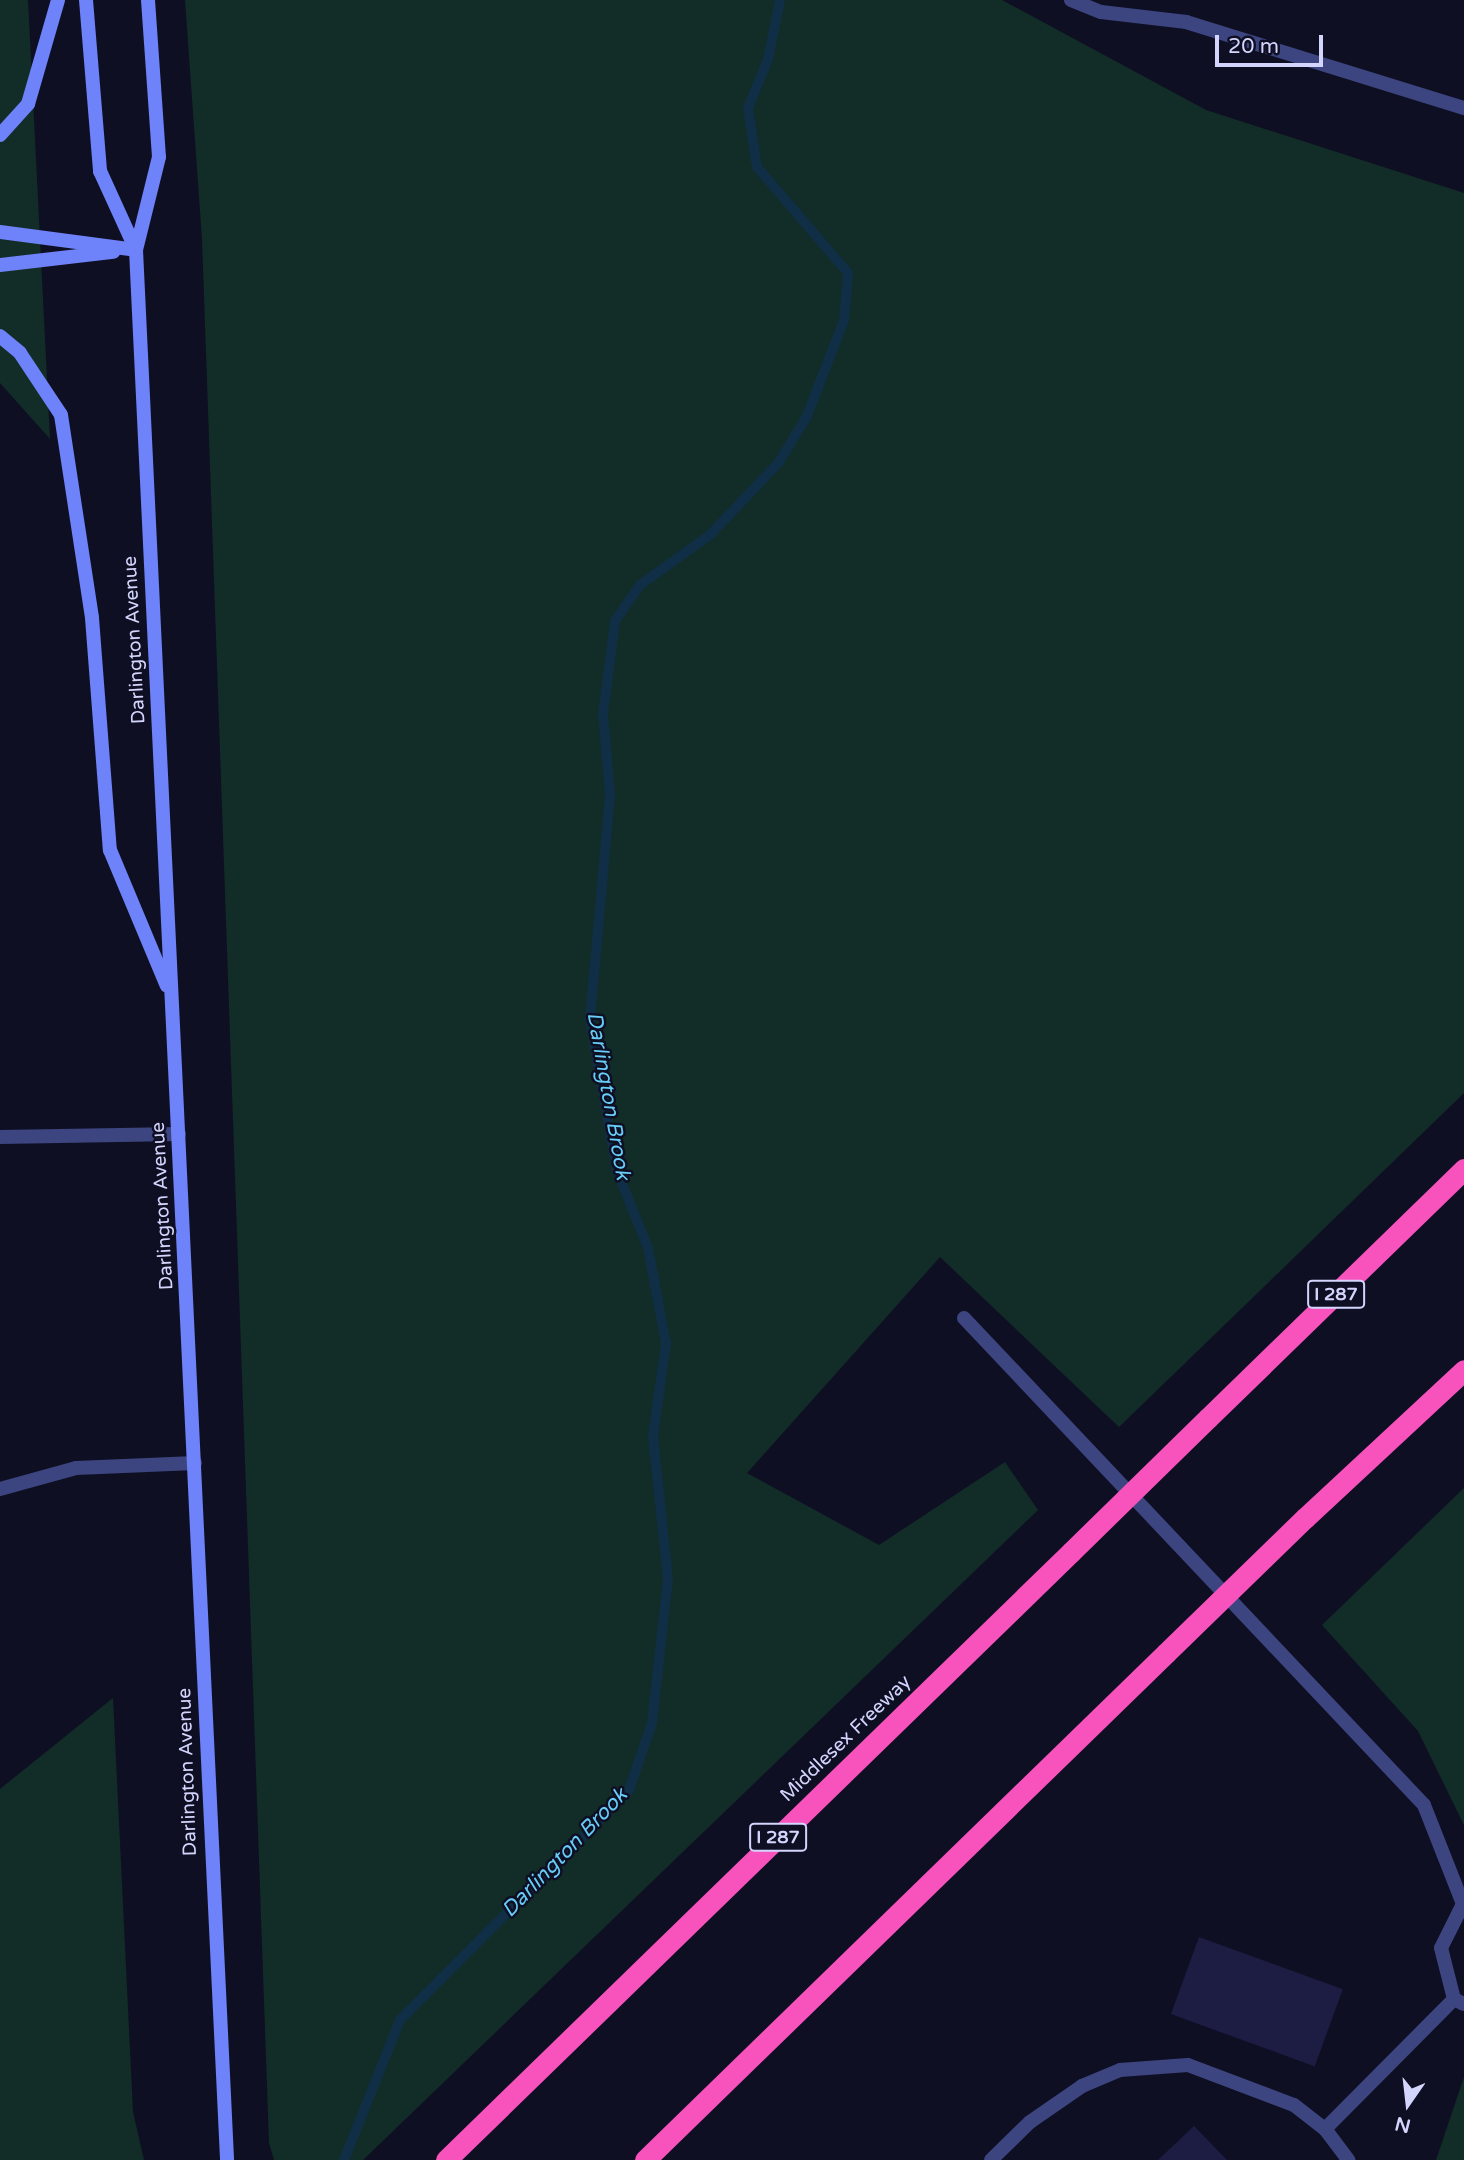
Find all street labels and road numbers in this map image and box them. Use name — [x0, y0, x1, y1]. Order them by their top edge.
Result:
street label: Darlington Avenue — [119, 555, 151, 725]
street label: Darlington Avenue — [147, 1121, 179, 1291]
road number: I 287 — [1306, 1280, 1366, 1308]
street label: Middlesex Freeway — [776, 1671, 916, 1807]
street label: Darlington Avenue — [174, 1688, 202, 1856]
road number: I 287 — [748, 1823, 808, 1852]

